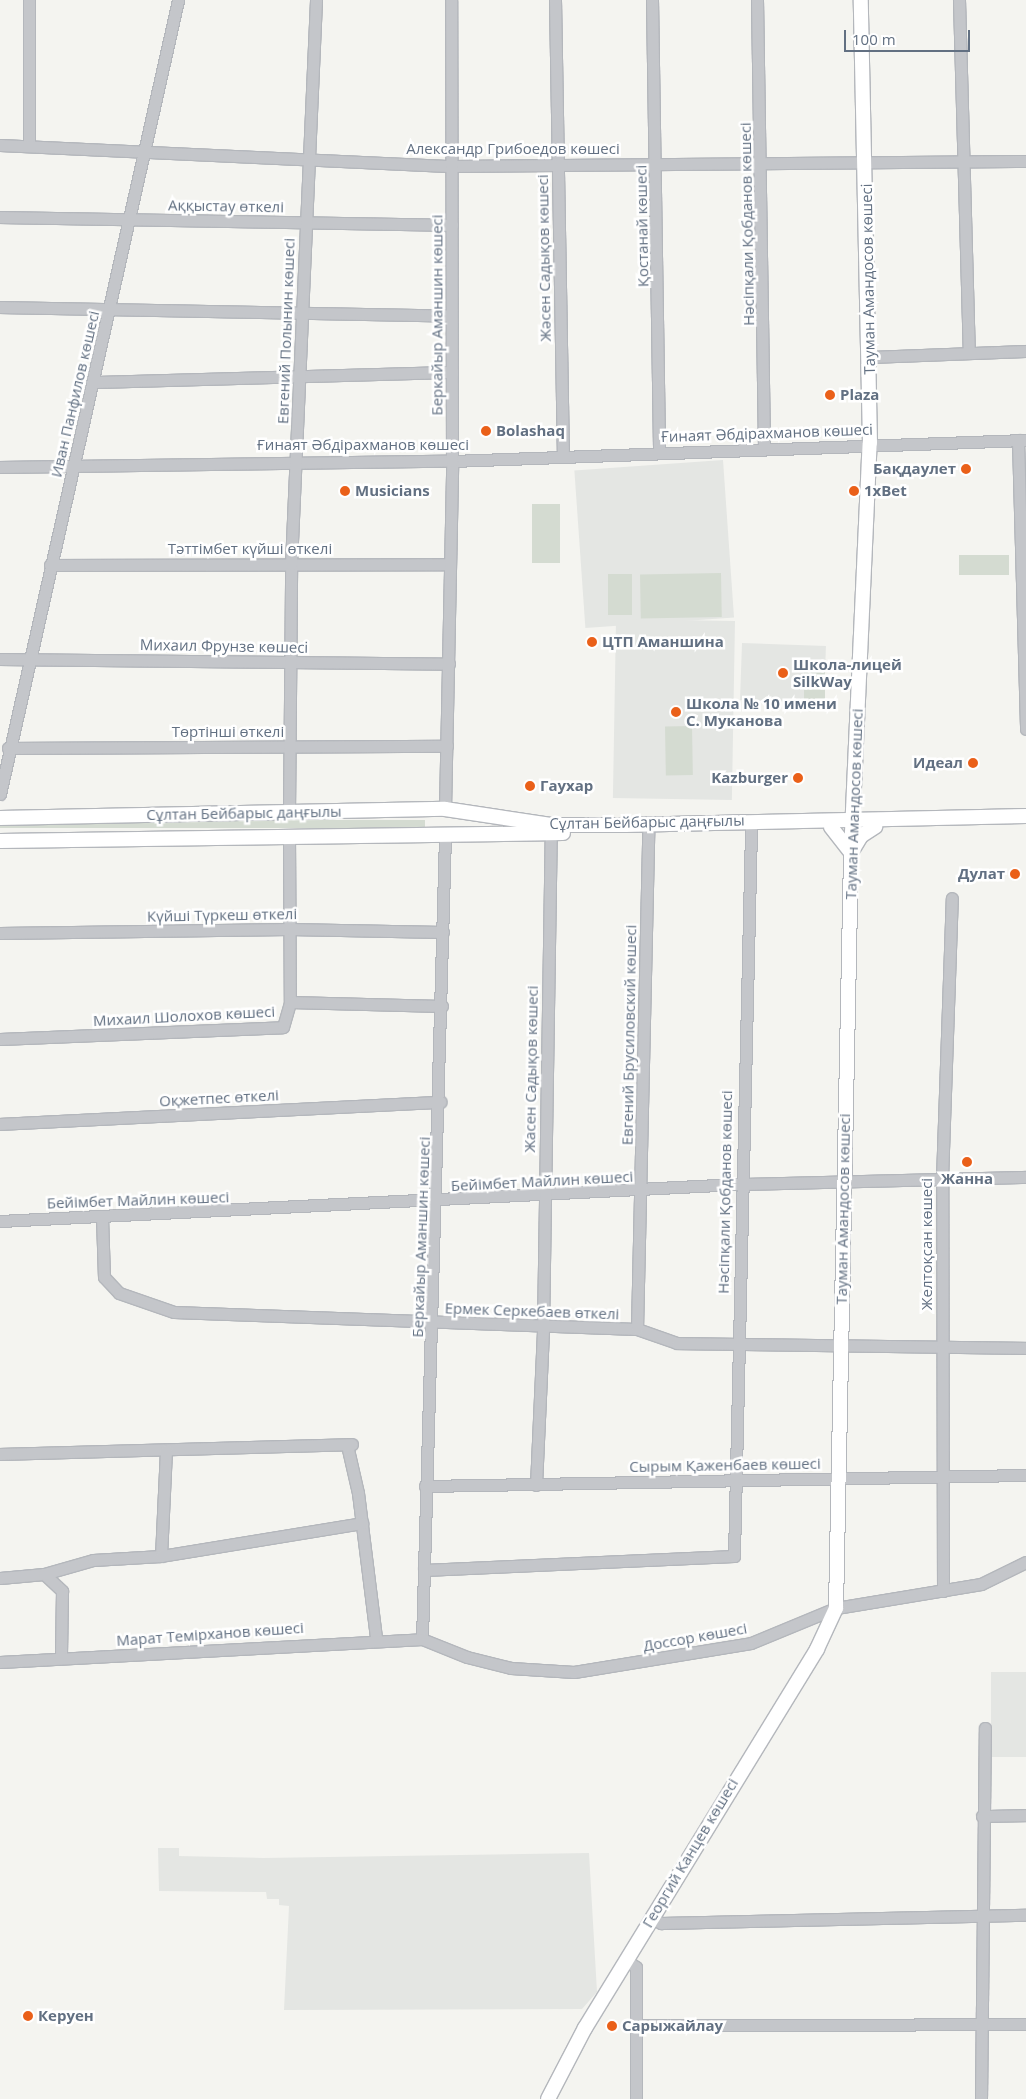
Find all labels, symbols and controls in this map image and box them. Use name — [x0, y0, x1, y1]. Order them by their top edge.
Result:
scale bar — [846, 20, 972, 52]
text: 100 m — [852, 29, 896, 49]
street label: Нәсіпқали Қобданов көшесі — [736, 122, 758, 326]
street label: Александр Грибоедов көшесі — [406, 140, 620, 158]
street label: Қостанай көшесі — [632, 165, 652, 287]
street label: Жәсен Садықов көшесі — [534, 174, 554, 342]
street label: Тауман Амандосов көшесі — [857, 183, 879, 375]
street label: Аққыстау өткелі — [168, 196, 284, 216]
street label: Беркайыр Аманшин көшесі — [428, 214, 446, 416]
street label: Евгений Полынин көшесі — [274, 238, 298, 424]
street label: Иван Панфилов көшесі — [47, 309, 103, 479]
place label: Plaza — [840, 386, 879, 404]
marker: Plaza — [824, 389, 836, 401]
street label: Ғинаят Әбдірахманов көшесі — [661, 420, 873, 446]
place label: Bolashaq — [496, 422, 565, 440]
marker: Bolashaq — [480, 425, 492, 437]
street label: Ғинаят Әбдірахманов көшесі — [257, 436, 469, 454]
place label: Бақдаулет — [873, 460, 956, 478]
marker: Бақдаулет — [960, 463, 972, 475]
place label: Musicians — [355, 482, 430, 500]
place label: 1xBet — [864, 482, 907, 500]
marker: Musicians — [339, 485, 351, 497]
marker: 1xBet — [848, 485, 860, 497]
street label: Тәттімбет күйші өткелі — [168, 540, 332, 558]
place label: ЦТП Аманшина — [602, 633, 724, 651]
street label: Михаил Фрунзе көшесі — [140, 636, 308, 656]
marker: ЦТП Аманшина — [586, 636, 598, 648]
place label: Школа-лицей SilkWay — [793, 655, 902, 690]
marker: Школа-лицей SilkWay — [777, 667, 789, 679]
place label: Школа № 10 имени С. Муканова — [686, 694, 837, 729]
marker: Школа № 10 имени С. Муканова — [670, 706, 682, 718]
street label: Тауман Амандосов көшесі — [842, 708, 866, 900]
street label: Төртінші өткелі — [172, 723, 284, 741]
place label: Идеал — [913, 754, 963, 772]
marker: Идеал — [967, 757, 979, 769]
place label: Kazburger — [711, 769, 788, 787]
marker: Kazburger — [792, 772, 804, 784]
place label: Гаухар — [540, 777, 593, 795]
marker: Гаухар — [524, 780, 536, 792]
street label: Сұлтан Бейбарыс даңғылы — [146, 802, 342, 824]
street label: Сұлтан Бейбарыс даңғылы — [549, 811, 745, 833]
place label: Дулат — [958, 865, 1005, 883]
marker: Дулат — [1009, 868, 1021, 880]
street label: Күйші Түркеш өткелі — [147, 905, 297, 925]
street label: Евгений Брусиловский көшесі — [618, 925, 640, 1145]
street label: Жасен Садықов көшесі — [521, 985, 541, 1153]
street label: Михаил Шолохов көшесі — [93, 1002, 275, 1030]
street label: Оқжетпес өткелі — [159, 1086, 279, 1110]
street label: Нәсіпқали Қобданов көшесі — [714, 1090, 736, 1294]
street label: Тауман Амандосов көшесі — [832, 1113, 854, 1305]
street label: Беркайыр Аманшин көшесі — [408, 1136, 434, 1338]
marker: Жанна — [961, 1156, 973, 1168]
street label: Бейімбет Майлин көшесі — [450, 1167, 634, 1195]
place label: Жанна — [941, 1170, 993, 1188]
street label: Желтоқсан көшесі — [918, 1178, 936, 1310]
street label: Бейімбет Майлин көшесі — [46, 1188, 230, 1212]
street label: Ермек Серкебаев өткелі — [444, 1299, 620, 1323]
street label: Сырым Қаженбаев көшесі — [629, 1454, 821, 1476]
street label: Марат Темірханов көшесі — [116, 1618, 304, 1650]
street label: Доссор көшесі — [642, 1619, 748, 1655]
street label: Георгий Канцев көшесі — [638, 1775, 742, 1931]
place label: Керуен — [38, 2007, 94, 2025]
marker: Керуен — [22, 2010, 34, 2022]
place label: Сарыжайлау — [622, 2017, 723, 2035]
marker: Сарыжайлау — [606, 2020, 618, 2032]

